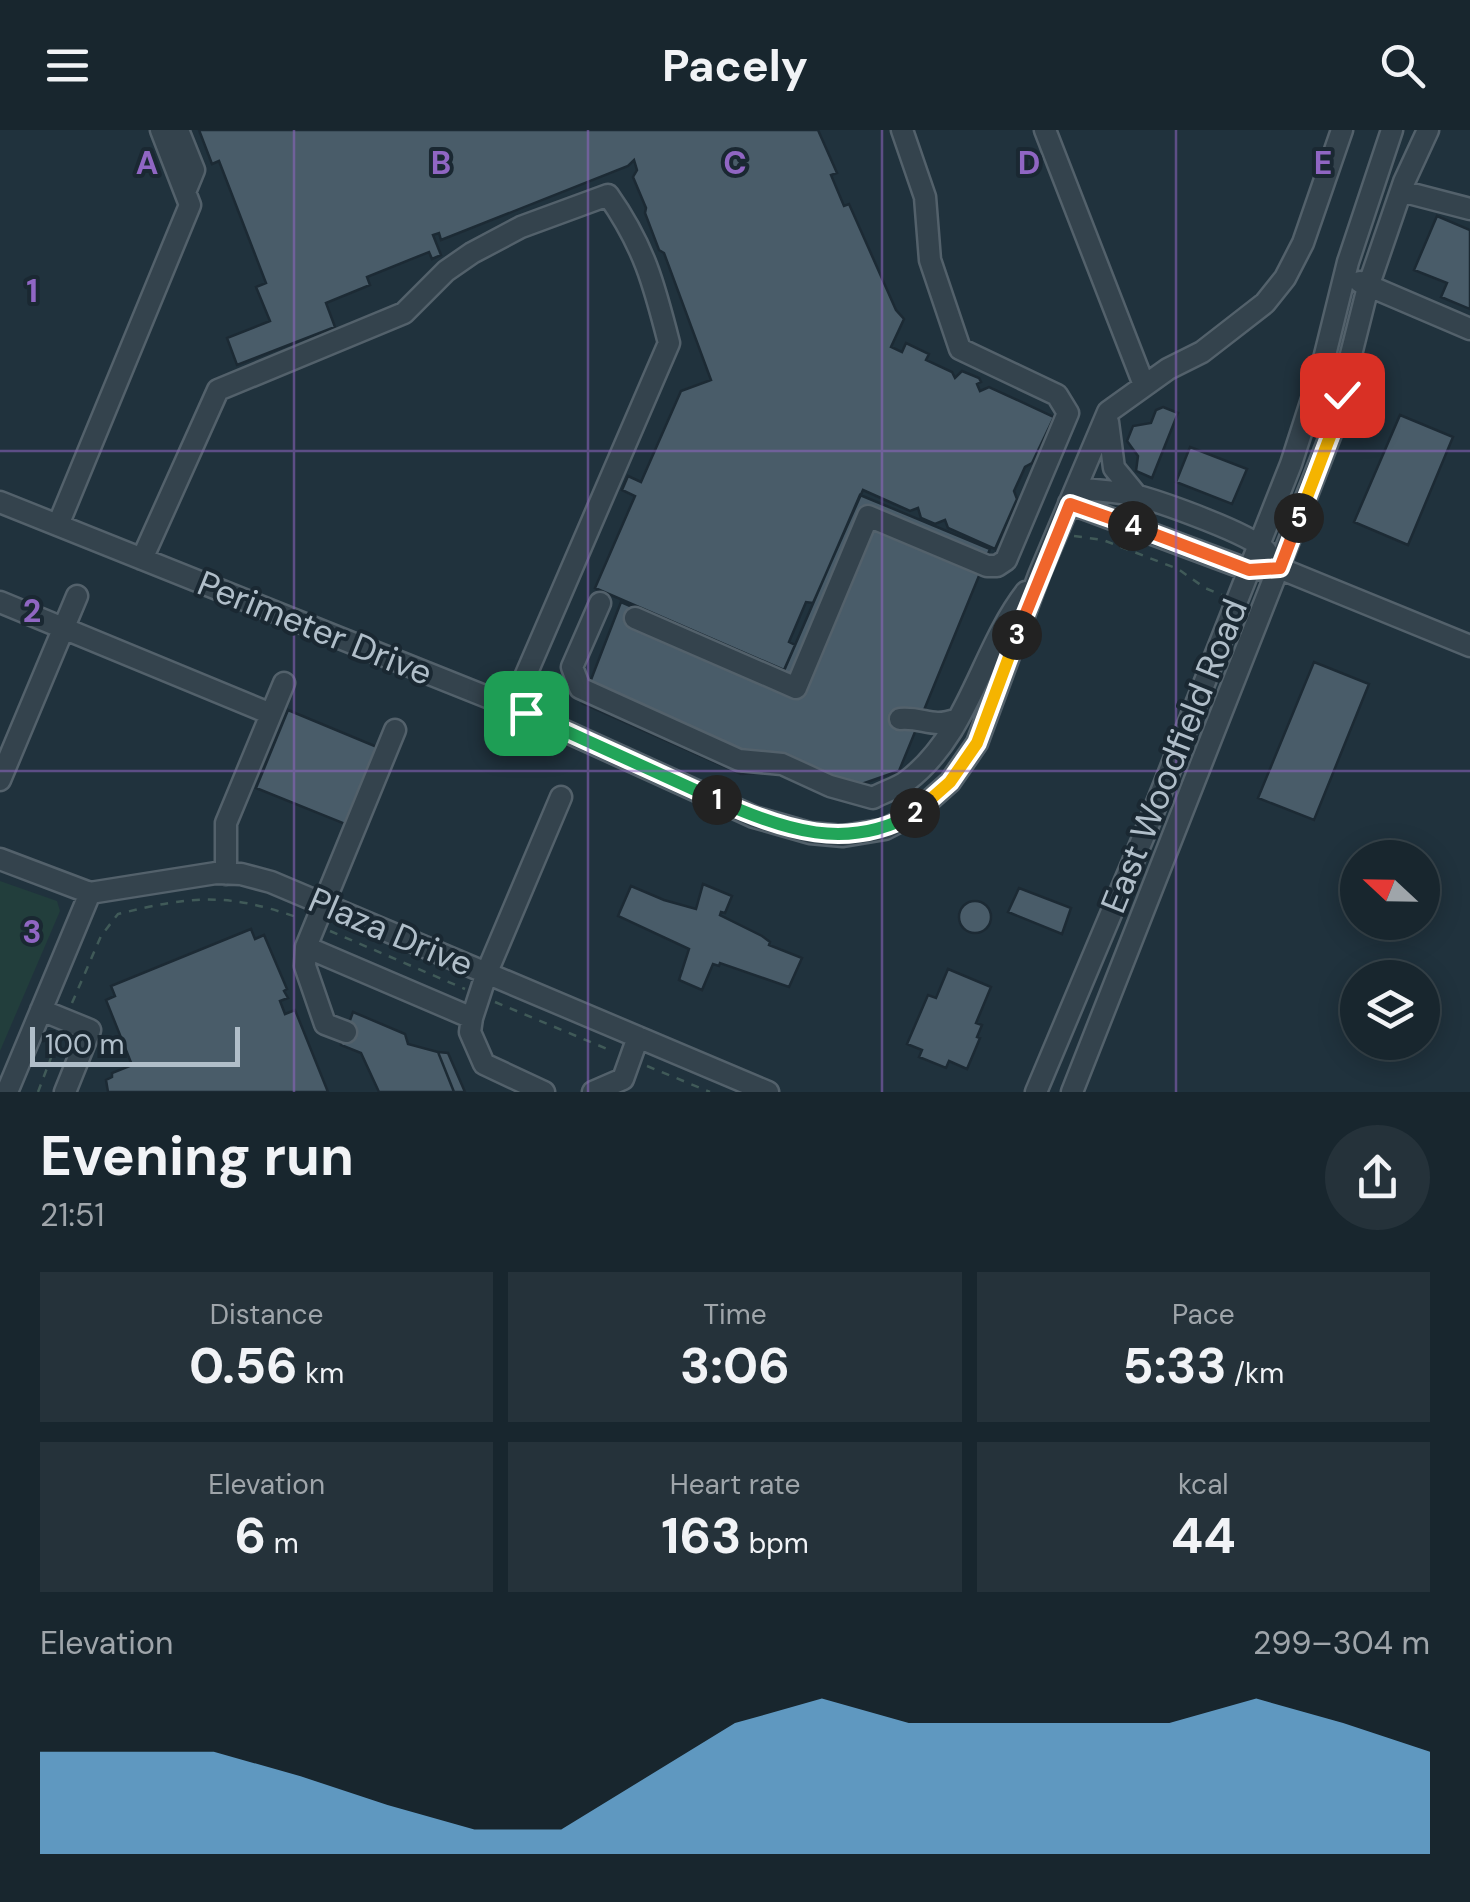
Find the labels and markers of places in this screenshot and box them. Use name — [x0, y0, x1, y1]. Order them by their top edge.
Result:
pin — [1300, 353, 1385, 438]
pin: 5 — [1274, 493, 1324, 543]
pin: 4 — [1108, 501, 1158, 551]
pin: 3 — [992, 610, 1042, 660]
pin — [484, 671, 569, 756]
pin: 1 — [692, 775, 742, 825]
pin: 2 — [890, 788, 940, 838]

